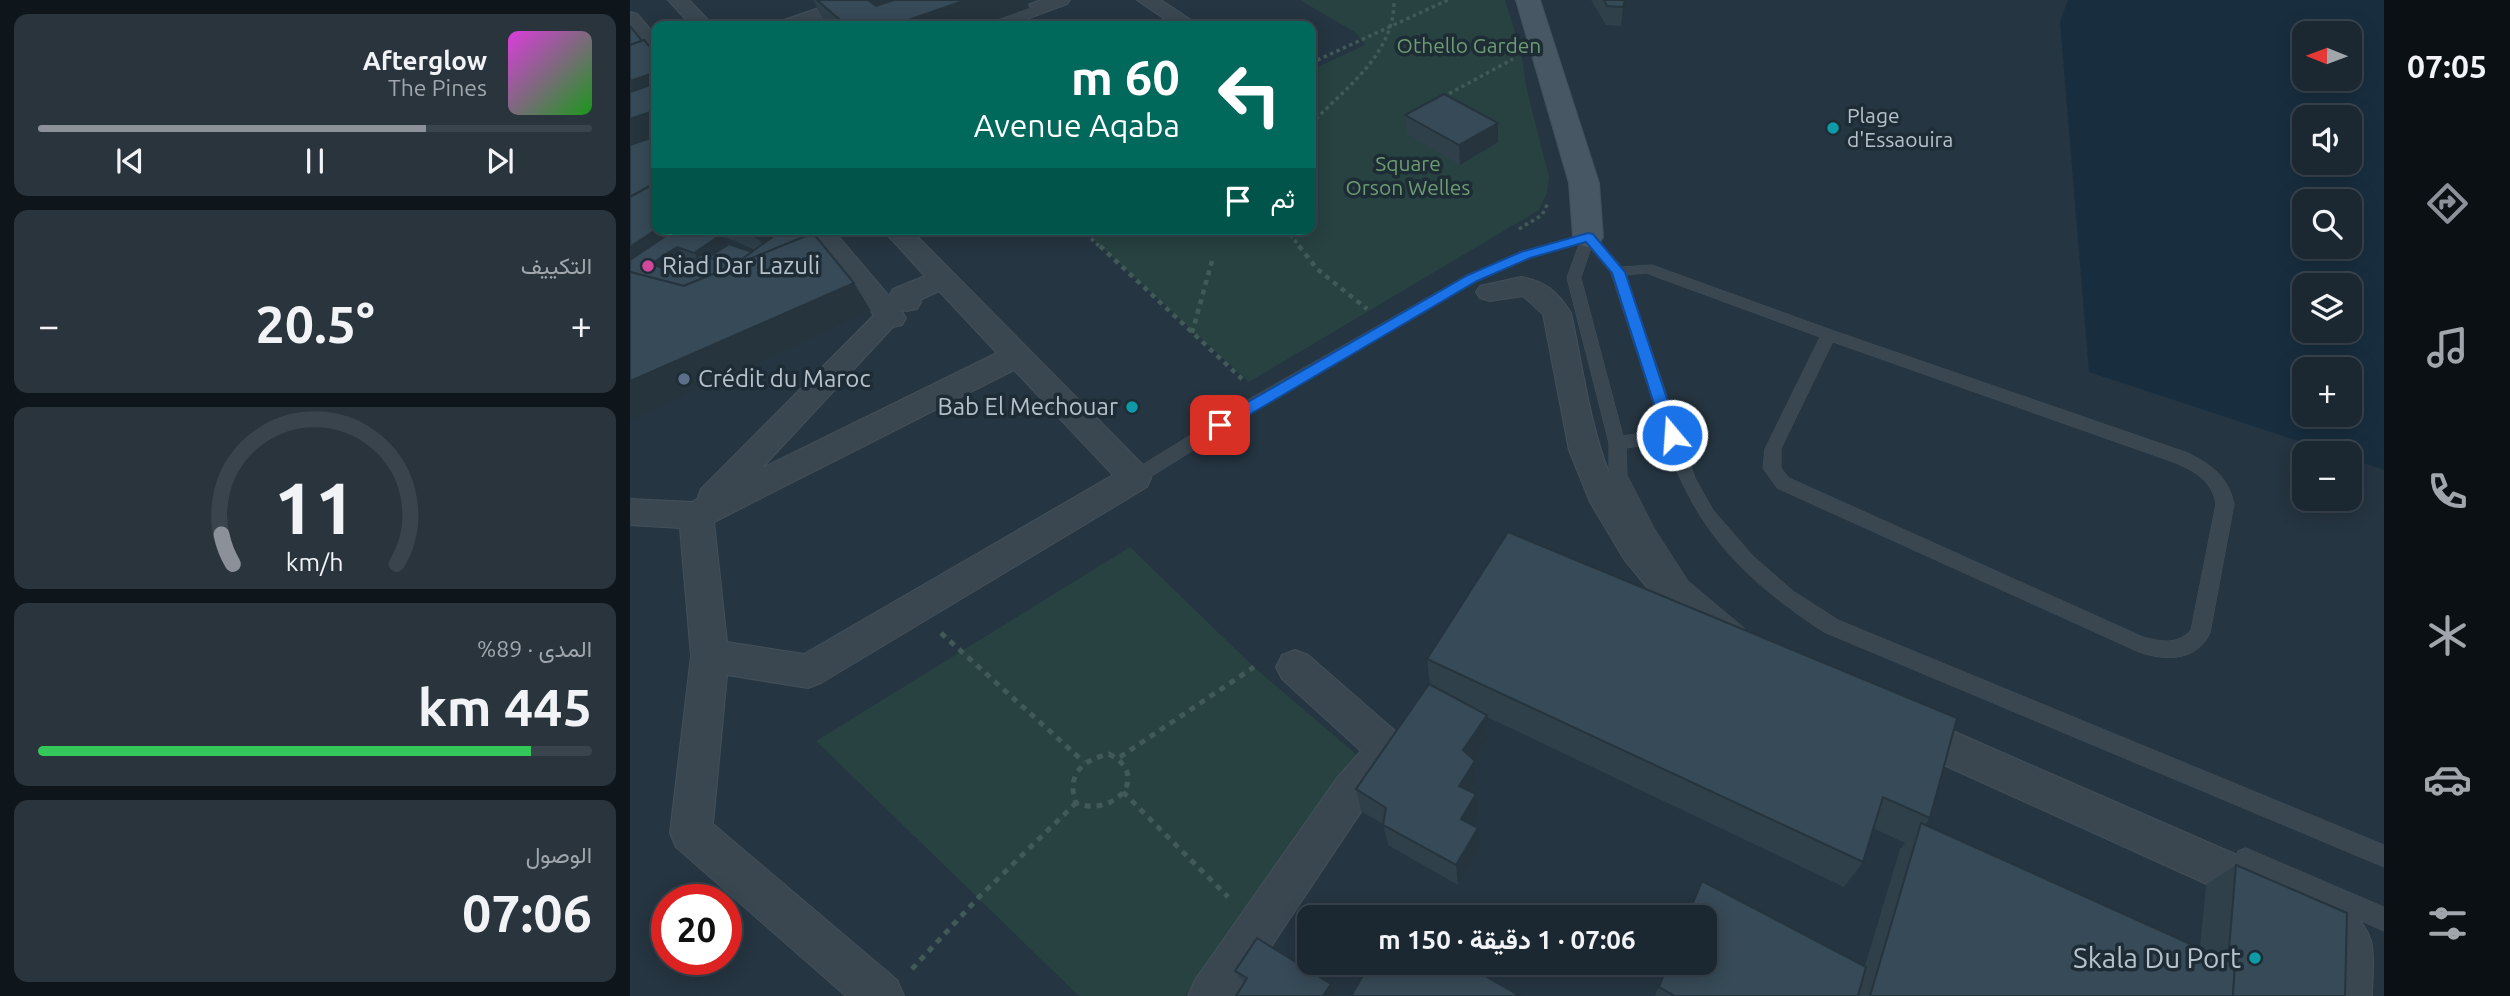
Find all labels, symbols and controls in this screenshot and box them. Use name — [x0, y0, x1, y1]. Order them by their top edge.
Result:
north arrow — [2292, 21, 2362, 91]
map controls — [2292, 21, 2362, 511]
park label: Othello Garden — [1397, 33, 1541, 57]
text: Afterglow — [363, 46, 487, 75]
text: 07:05 — [2407, 48, 2487, 84]
text: 60 m — [1071, 49, 1180, 104]
icon: left — [1204, 49, 1295, 140]
text: The Pines — [388, 75, 487, 100]
place label: Plage d'Essaouira — [1847, 103, 1953, 151]
button: sound — [2292, 105, 2362, 175]
text: Avenue Aqaba — [974, 107, 1180, 143]
marker: Plage d'Essaouira — [1825, 120, 1841, 136]
icon: previous — [111, 142, 149, 180]
icon: pause — [296, 142, 334, 180]
icon: next — [481, 142, 519, 180]
park label: Square Orson Welles — [1346, 151, 1470, 199]
icon: directions — [2423, 179, 2472, 228]
icon: arrive — [1219, 182, 1257, 220]
text: ثم — [1271, 184, 1295, 213]
button: search — [2292, 189, 2362, 259]
place label: Riad Dar Lazuli — [662, 252, 820, 279]
text: التكييف — [521, 253, 592, 278]
marker: Riad Dar Lazuli — [640, 258, 656, 274]
button: layers — [2292, 273, 2362, 343]
text: 20.5° — [255, 295, 375, 353]
text: − — [38, 304, 59, 346]
text: + — [571, 304, 592, 346]
icon: music — [2423, 323, 2472, 372]
button: + — [2292, 357, 2362, 427]
place label: Crédit du Maroc — [698, 365, 871, 392]
marker: Crédit du Maroc — [676, 371, 692, 387]
place label: Bab El Mechouar — [937, 393, 1118, 420]
pin — [1190, 395, 1250, 455]
position arrow — [1635, 398, 1709, 472]
marker: Bab El Mechouar — [1124, 399, 1140, 415]
icon: arrive — [1201, 406, 1239, 444]
button: − — [2292, 441, 2362, 511]
text: 11 — [274, 466, 356, 548]
icon: phone — [2423, 467, 2472, 516]
text: km/h — [286, 548, 344, 576]
icon: climate — [2423, 611, 2472, 660]
text: المدى · 89% — [477, 636, 592, 661]
text: 445 km — [418, 678, 592, 736]
icon: car — [2423, 755, 2472, 804]
text: الوصول — [526, 842, 592, 867]
text: 07:06 — [462, 884, 592, 942]
speed limit sign: 20 — [651, 884, 742, 975]
icon: filters — [2423, 899, 2472, 948]
text: 07:06 · 1 دقيقة · 150 m — [1378, 925, 1636, 954]
place label: Skala Du Port — [2073, 942, 2241, 973]
marker: Skala Du Port — [2247, 950, 2263, 966]

